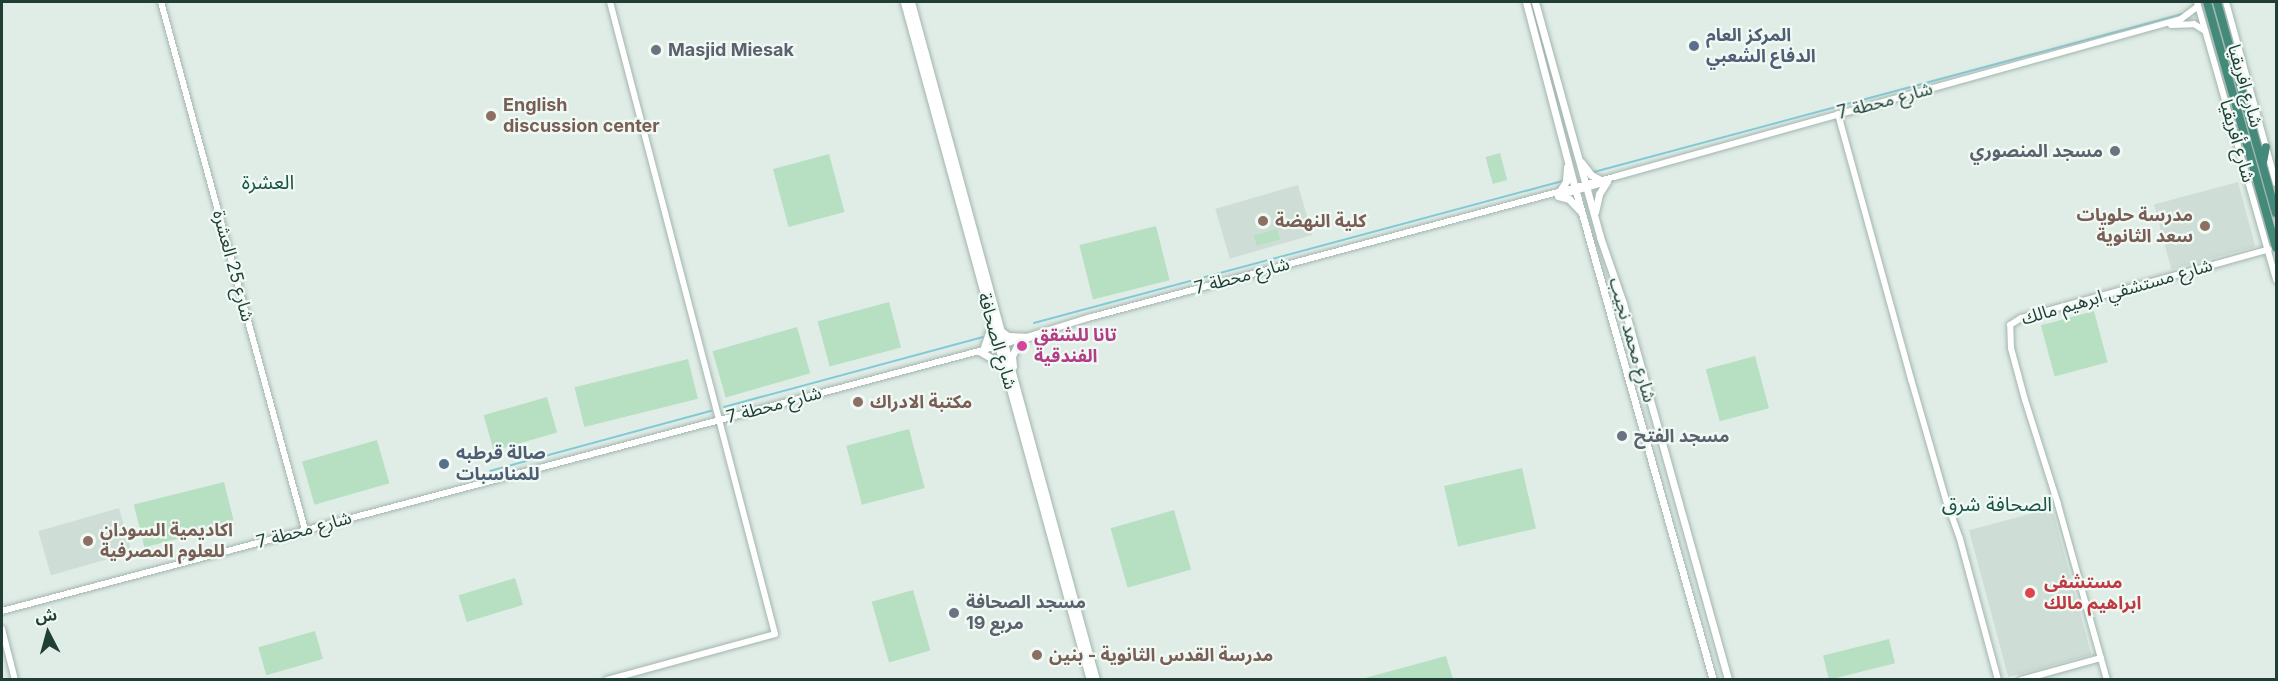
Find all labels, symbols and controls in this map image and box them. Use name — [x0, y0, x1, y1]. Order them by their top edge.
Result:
place label: المركز العام الدفاع الشعبي — [1706, 25, 1816, 68]
place label: Masjid Miesak — [668, 39, 794, 61]
marker: المركز العام الدفاع الشعبي — [1687, 39, 1701, 53]
street label: شارع افريقيا — [2223, 42, 2267, 130]
marker: Masjid Miesak — [649, 43, 663, 57]
street label: شارع محطة 7 — [1835, 78, 1935, 124]
place label: English discussion center — [503, 95, 660, 138]
street label: شارع أفريقيا — [2215, 97, 2259, 185]
marker: English discussion center — [484, 109, 498, 123]
place label: مسجد المنصوري — [1970, 140, 2103, 162]
marker: مسجد المنصوري — [2108, 144, 2122, 158]
district label: العشرة — [242, 170, 294, 194]
place label: مدرسة حلويات سعد الثانوية — [2076, 205, 2193, 248]
street label: شارع 25 العشرة — [208, 208, 258, 324]
place label: كلية النهضة — [1275, 210, 1367, 232]
marker: كلية النهضة — [1256, 214, 1270, 228]
marker: مدرسة حلويات سعد الثانوية — [2198, 219, 2212, 233]
street label: شارع محطة 7 — [1192, 253, 1292, 299]
street label: شارع مستشفي ابرهيم مالك — [2019, 254, 2215, 330]
street label: شارع محمد نجيب — [1604, 275, 1660, 405]
street label: شارع الصحافة — [973, 290, 1021, 392]
place label: تانا للشقق الفندقية — [1034, 325, 1117, 368]
marker: تانا للشقق الفندقية — [1015, 339, 1029, 353]
street label: شارع محطة 7 — [724, 382, 824, 428]
place label: مكتبة الادراك — [870, 391, 972, 413]
marker: مكتبة الادراك — [851, 395, 865, 409]
place label: مسجد الفتح — [1634, 425, 1730, 447]
marker: مسجد الفتح — [1615, 429, 1629, 443]
place label: صالة قرطبه للمناسبات — [456, 443, 546, 486]
marker: صالة قرطبه للمناسبات — [437, 457, 451, 471]
district label: الصحافة شرق — [1942, 492, 2052, 516]
street label: شارع محطة 7 — [254, 507, 354, 553]
place label: اكاديمية السودان للعلوم المصرفية — [100, 520, 233, 562]
marker: اكاديمية السودان للعلوم المصرفية — [81, 534, 95, 548]
place label: مستشفى ابراهيم مالك — [2044, 572, 2141, 614]
marker: مستشفى ابراهيم مالك — [2021, 584, 2039, 602]
place label: مسجد الصحافة مربع 19 — [966, 592, 1086, 634]
north arrow — [18, 603, 78, 663]
text: ش — [34, 604, 58, 626]
marker: مسجد الصحافة مربع 19 — [947, 606, 961, 620]
place label: مدرسة القدس الثانوية - بنين — [1049, 644, 1273, 666]
marker: مدرسة القدس الثانوية - بنين — [1030, 648, 1044, 662]

